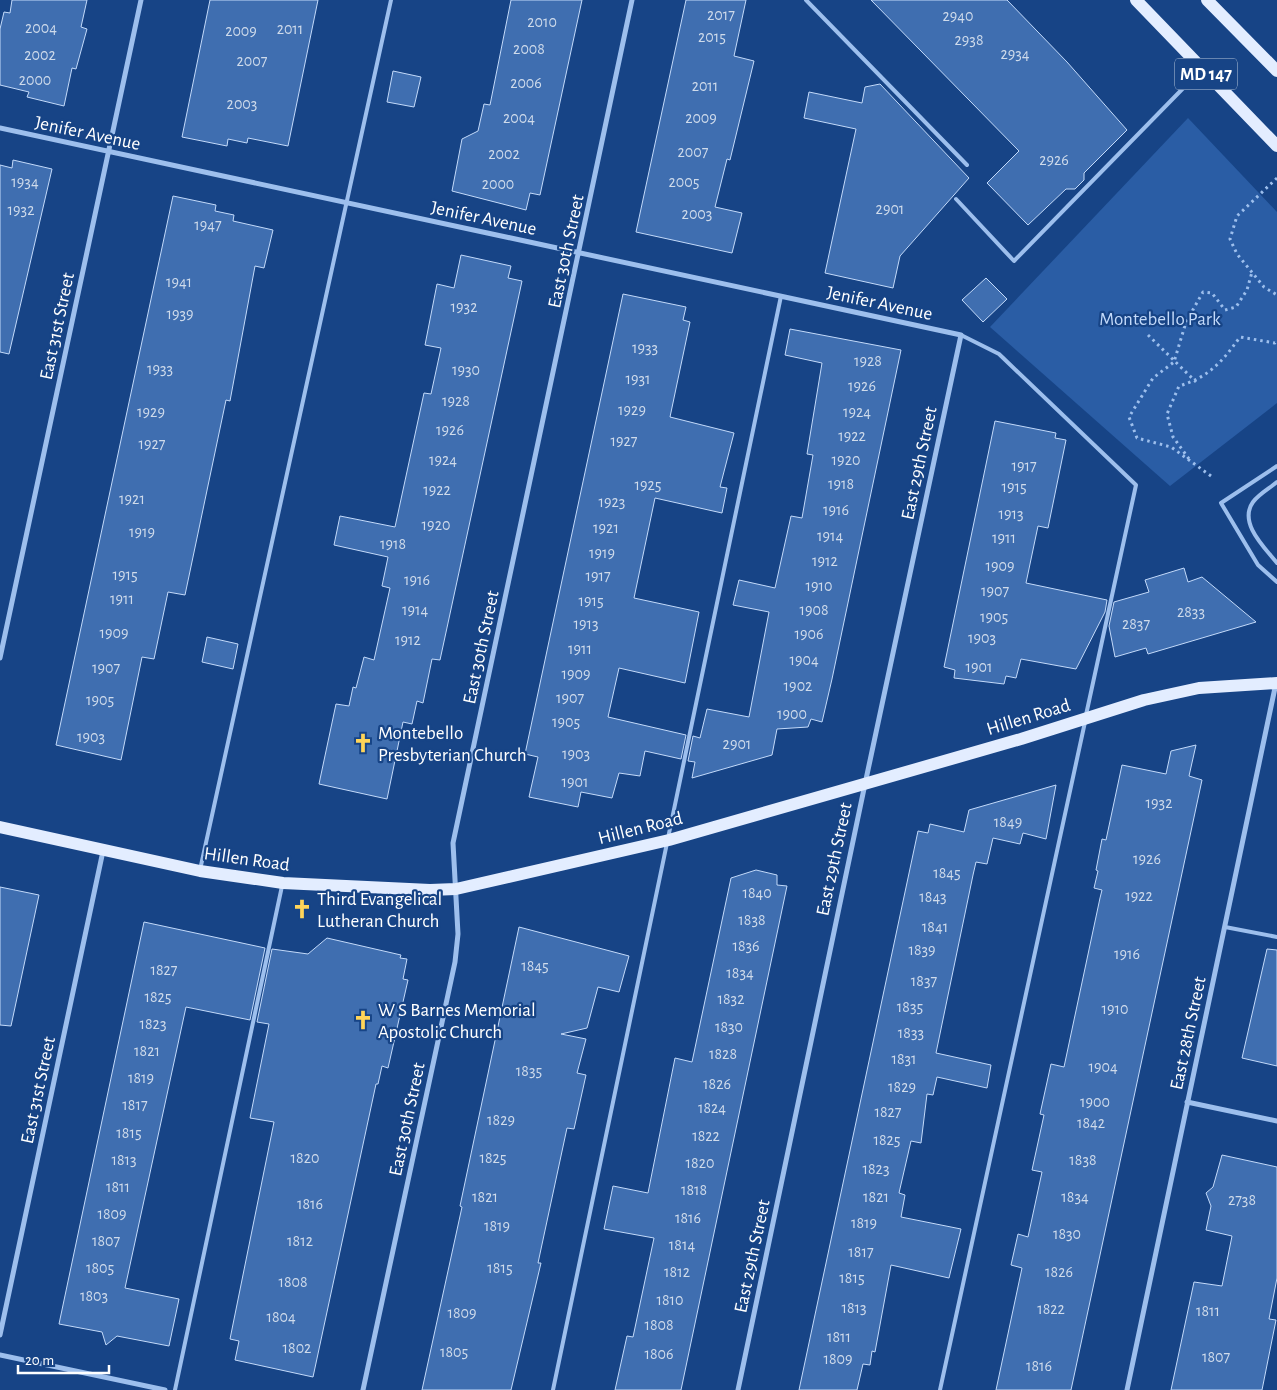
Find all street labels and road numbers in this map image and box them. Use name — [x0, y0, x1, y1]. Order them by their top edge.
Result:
road number: MD 147 — [1175, 59, 1237, 90]
street label: Jenifer Avenue — [33, 113, 142, 154]
street label: East 30th Street — [545, 193, 588, 310]
street label: Jenifer Avenue — [429, 198, 538, 239]
street label: East 31st Street — [37, 271, 78, 382]
street label: Jenifer Avenue — [825, 283, 934, 324]
street label: East 29th Street — [898, 405, 941, 522]
street label: East 30th Street — [460, 589, 503, 706]
street label: Hillen Road — [984, 696, 1073, 739]
street label: East 29th Street — [813, 801, 856, 918]
street label: Hillen Road — [596, 809, 685, 848]
street label: Hillen Road — [203, 844, 291, 875]
street label: East 28th Street — [1167, 975, 1210, 1092]
street label: East 31st Street — [18, 1035, 59, 1146]
street label: East 30th Street — [386, 1061, 429, 1178]
street label: East 29th Street — [731, 1198, 774, 1315]

